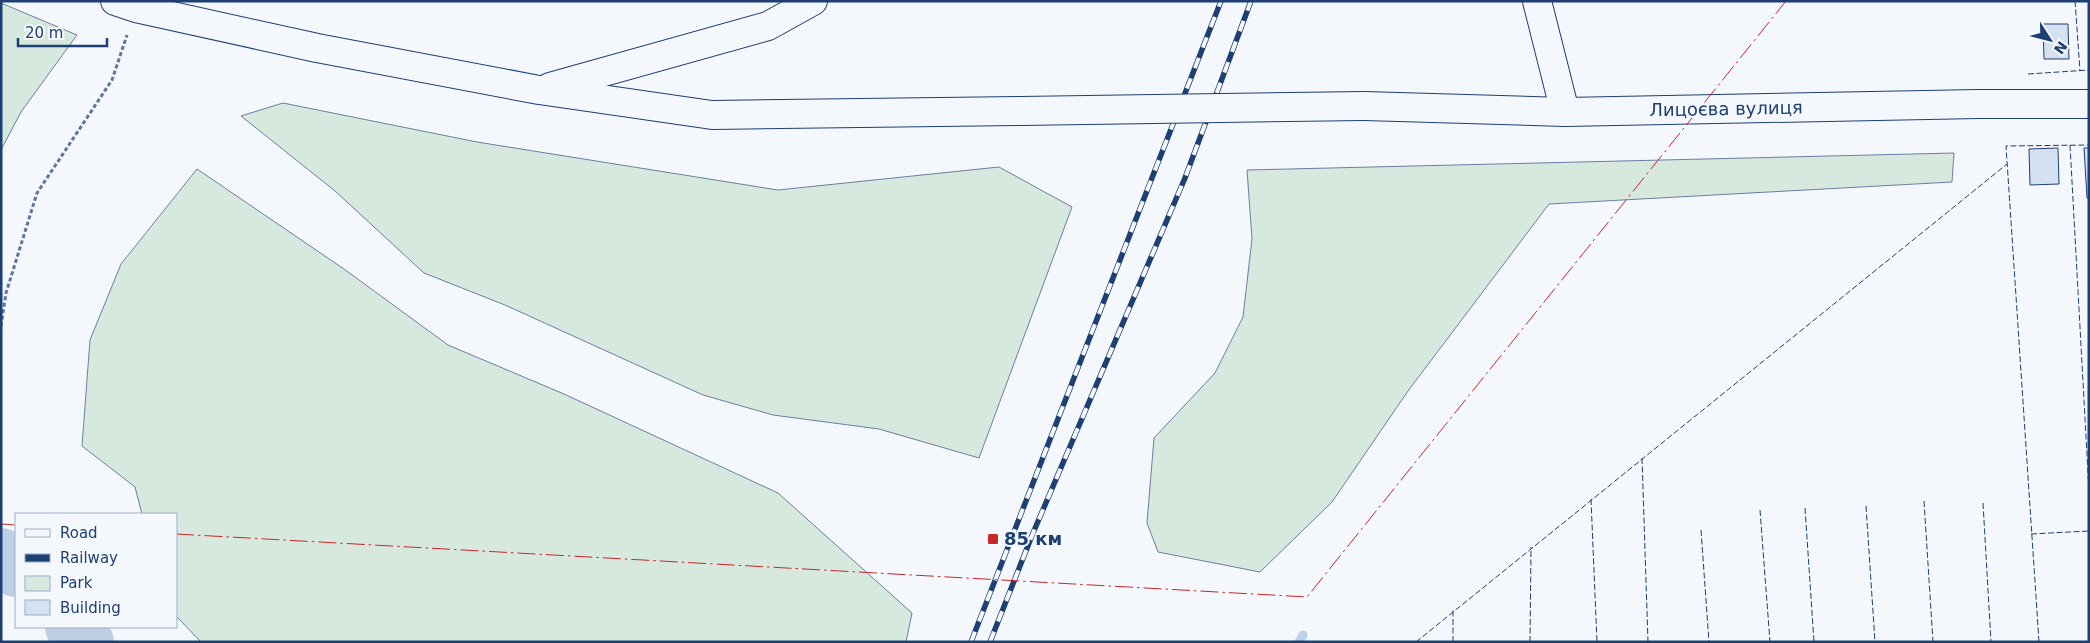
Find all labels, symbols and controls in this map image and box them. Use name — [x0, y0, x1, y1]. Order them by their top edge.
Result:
scale bar — [18, 15, 106, 47]
north arrow — [2025, 15, 2075, 65]
text: 20 m — [25, 24, 63, 42]
text: N — [2051, 38, 2070, 57]
street label: Лицоєва вулиця — [1649, 97, 1803, 120]
legend — [15, 513, 178, 628]
text: Road — [60, 524, 98, 542]
place label: 85 км — [1004, 528, 1062, 549]
marker: 85 км — [986, 532, 1000, 546]
text: Railway — [60, 549, 118, 567]
text: Park — [60, 574, 93, 592]
text: Building — [60, 599, 121, 617]

